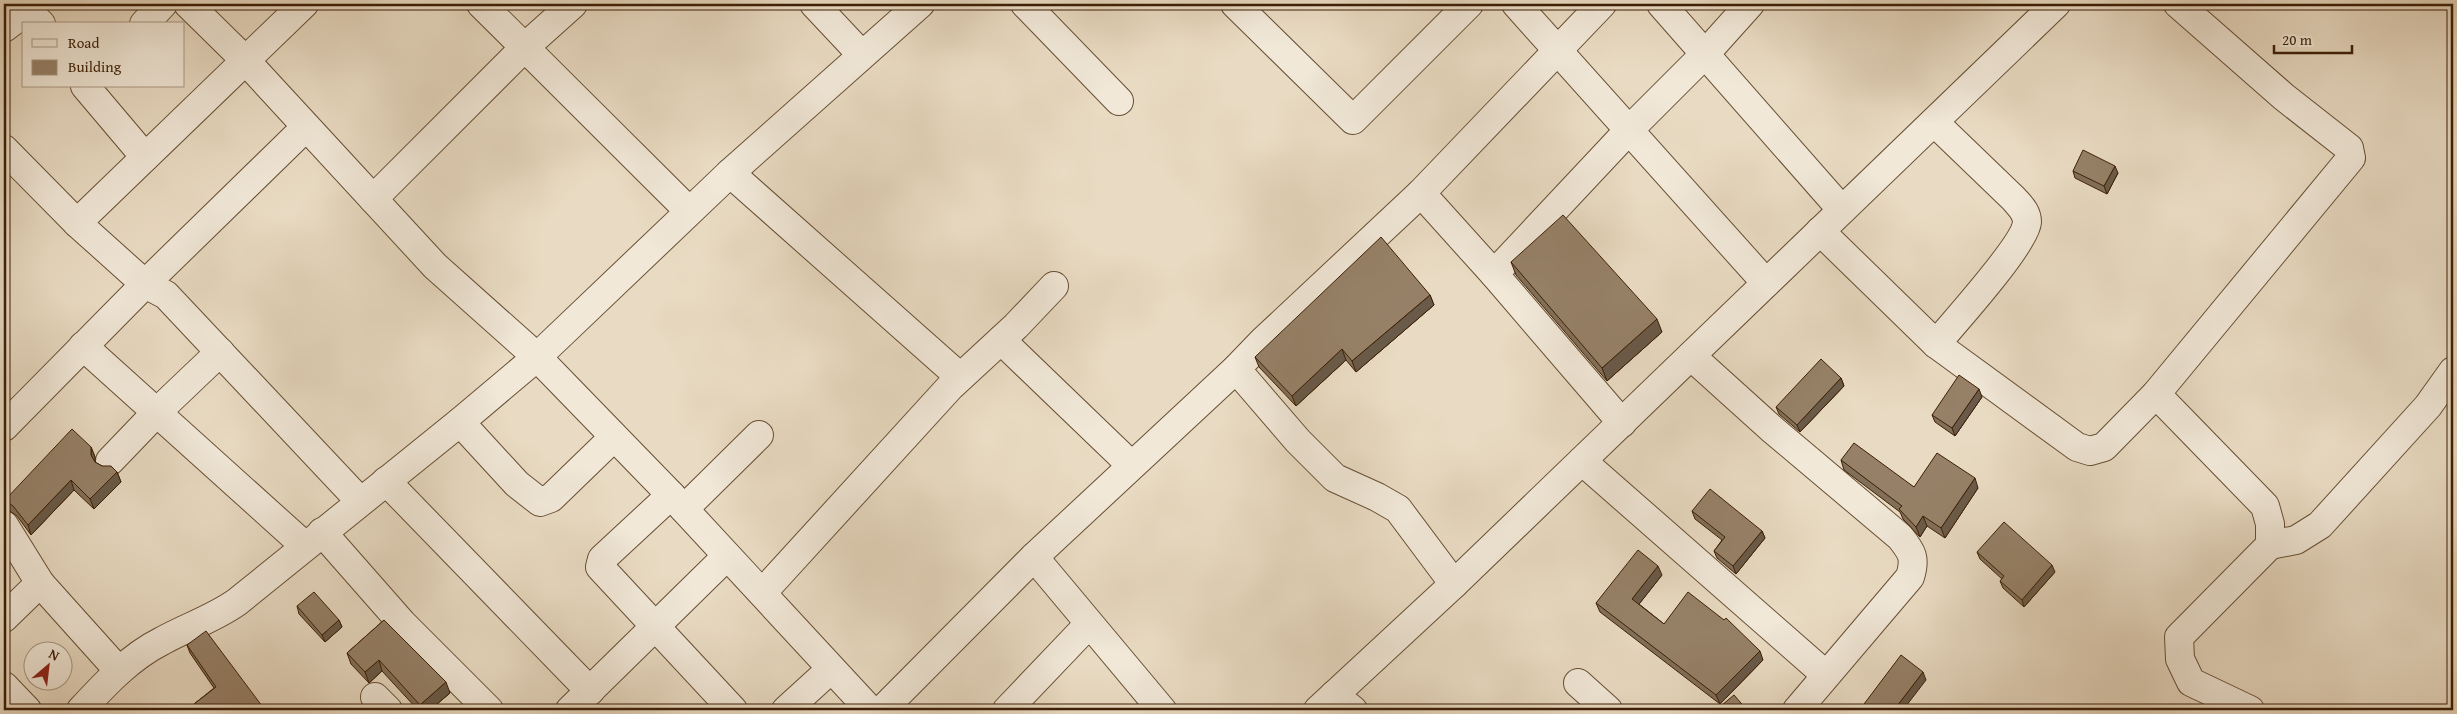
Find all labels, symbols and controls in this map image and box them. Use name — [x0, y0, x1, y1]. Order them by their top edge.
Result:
legend — [22, 22, 185, 88]
scale bar — [2274, 22, 2352, 54]
text: 20 m — [2282, 29, 2313, 50]
text: Road — [68, 32, 99, 53]
text: Building — [68, 56, 122, 77]
north arrow — [22, 642, 72, 692]
text: N — [45, 643, 63, 666]

